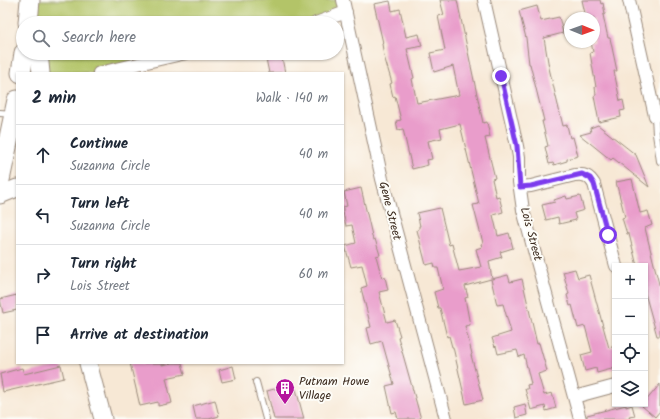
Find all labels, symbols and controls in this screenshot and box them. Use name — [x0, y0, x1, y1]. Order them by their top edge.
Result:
north arrow — [564, 12, 600, 48]
search box — [16, 16, 344, 60]
text: Search here — [62, 26, 136, 50]
icon: search — [30, 27, 52, 49]
route end — [492, 67, 510, 85]
text: 2 min — [32, 85, 76, 112]
text: Walk · 140 m — [256, 88, 328, 109]
text: Continue — [70, 132, 128, 156]
icon: ahead — [32, 144, 54, 166]
text: 40 m — [299, 144, 328, 165]
text: Suzanna Circle — [70, 156, 150, 177]
street label: Gene Street — [374, 180, 407, 243]
text: Turn left — [70, 192, 130, 216]
icon: left — [32, 204, 54, 226]
text: 40 m — [299, 204, 328, 225]
street label: Lois Street — [515, 205, 547, 263]
text: Suzanna Circle — [70, 216, 150, 237]
route start — [599, 226, 617, 244]
text: Turn right — [70, 252, 137, 276]
map controls — [612, 263, 648, 407]
button: + — [612, 263, 648, 299]
icon: right — [32, 264, 54, 286]
text: 60 m — [299, 264, 328, 285]
text: Lois Street — [70, 276, 130, 297]
button: − — [612, 299, 648, 335]
text: Arrive at destination — [70, 323, 209, 347]
icon: arrive — [32, 324, 54, 346]
button: locate — [612, 335, 648, 371]
button: layers — [612, 371, 648, 407]
place label: Putnam Howe Village — [299, 372, 370, 405]
building icon: Putnam Howe Village — [274, 377, 296, 405]

